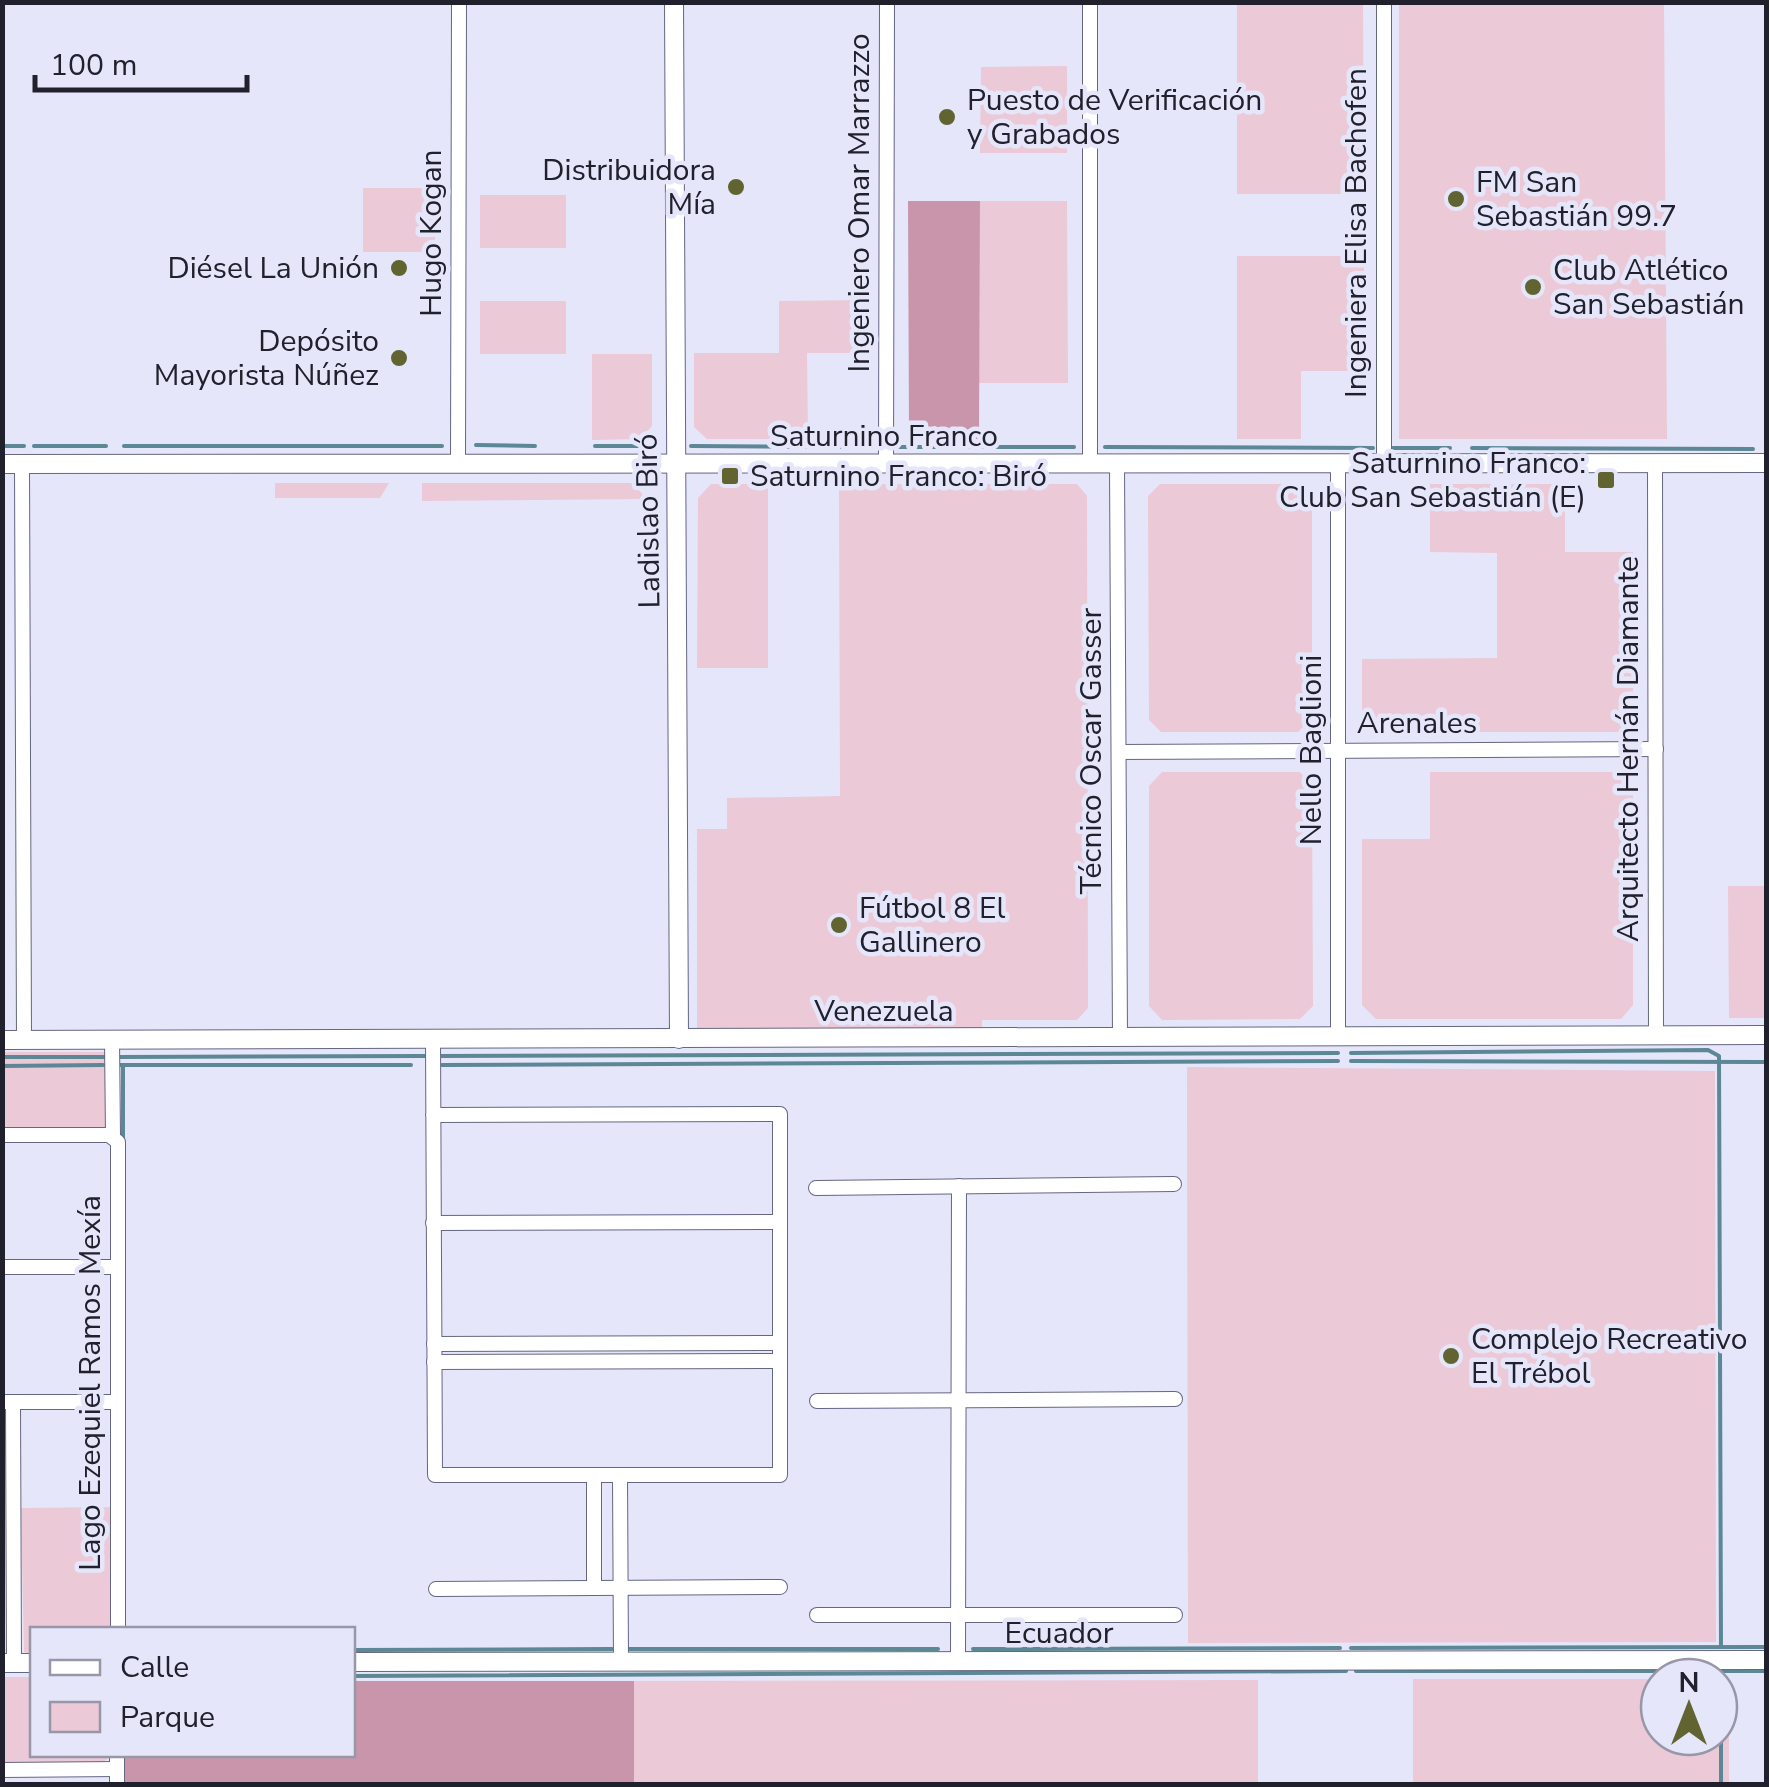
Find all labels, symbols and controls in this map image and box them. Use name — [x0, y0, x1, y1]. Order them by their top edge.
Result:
scale bar — [35, 30, 248, 92]
street label: Ingeniero Omar Marrazzo — [839, 33, 880, 373]
text: 100 m — [50, 45, 137, 86]
street label: Ingeniera Elisa Bachofen — [1336, 68, 1377, 398]
place label: Puesto de Verificación y Grabados — [967, 80, 1262, 155]
marker: Puesto de Verificación y Grabados — [936, 106, 958, 128]
street label: Hugo Kogan — [411, 149, 452, 317]
place label: Distribuidora Mía — [542, 150, 716, 225]
place label: FM San Sebastián 99.7 — [1476, 162, 1677, 237]
marker: Distribuidora Mía — [725, 176, 747, 198]
marker: FM San Sebastián 99.7 — [1445, 188, 1467, 210]
place label: Diésel La Unión — [167, 248, 379, 289]
place label: Club Atlético San Sebastián — [1553, 250, 1745, 325]
marker: Diésel La Unión — [388, 257, 410, 279]
marker: Club Atlético San Sebastián — [1522, 276, 1544, 298]
place label: Depósito Mayorista Núñez — [154, 321, 379, 396]
marker: Depósito Mayorista Núñez — [388, 347, 410, 369]
street label: Saturnino Franco — [770, 416, 998, 457]
street label: Ladislao Biró — [626, 433, 671, 609]
place label: Saturnino Franco: Club San Sebastián (E) — [1279, 443, 1586, 518]
place label: Saturnino Franco: Biró — [750, 456, 1047, 497]
marker: Saturnino Franco: Biró — [719, 465, 741, 487]
marker: Saturnino Franco: Club San Sebastián (E) — [1595, 469, 1617, 491]
street label: Arquitecto Hernán Diamante — [1608, 556, 1649, 942]
street label: Técnico Oscar Gasser — [1071, 608, 1112, 894]
street label: Nello Baglioni — [1291, 655, 1332, 845]
street label: Arenales — [1357, 703, 1477, 744]
place label: Fútbol 8 El Gallinero — [859, 888, 1005, 963]
marker: Fútbol 8 El Gallinero — [828, 914, 850, 936]
street label: Venezuela — [813, 991, 954, 1032]
street label: Lago Ezequiel Ramos Mexía — [70, 1195, 111, 1571]
place label: Complejo Recreativo El Trébol — [1471, 1319, 1748, 1394]
marker: Complejo Recreativo El Trébol — [1440, 1345, 1462, 1367]
street label: Ecuador — [1005, 1613, 1114, 1654]
legend — [30, 1627, 355, 1757]
text: Calle — [120, 1647, 189, 1688]
north arrow — [1639, 1657, 1739, 1757]
text: N — [1679, 1664, 1699, 1702]
text: Parque — [120, 1697, 215, 1738]

